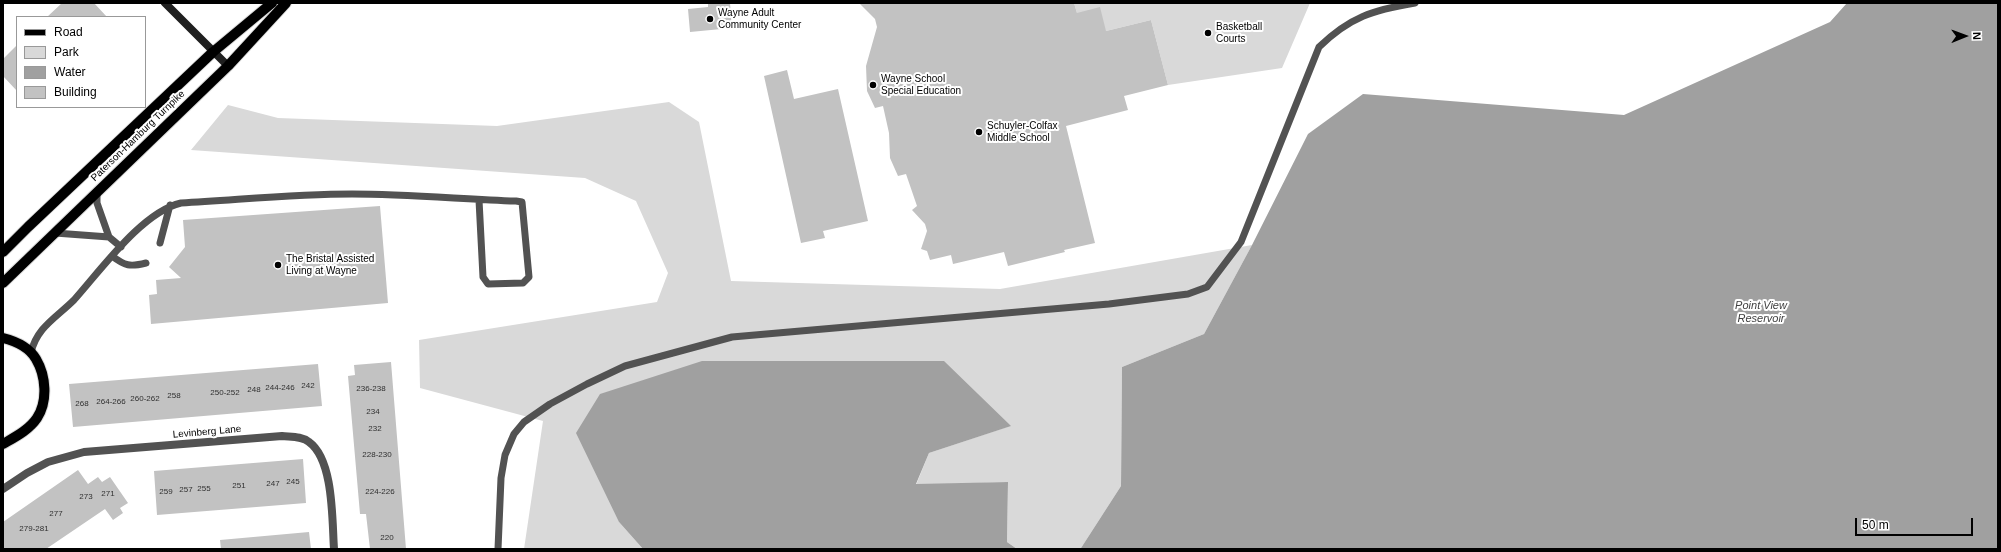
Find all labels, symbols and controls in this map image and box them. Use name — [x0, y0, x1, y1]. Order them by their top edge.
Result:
place label: Wayne Adult Community Center — [718, 7, 801, 30]
marker: Wayne Adult Community Center — [705, 14, 715, 24]
legend — [16, 16, 146, 108]
north arrow — [1945, 16, 1985, 56]
place label: Basketball Courts — [1216, 21, 1262, 44]
text: Road — [54, 25, 83, 39]
marker: Basketball Courts — [1203, 28, 1213, 38]
text: N — [1971, 32, 1983, 40]
text: Park — [54, 45, 79, 59]
text: Water — [54, 65, 86, 79]
place label: Wayne School Special Education — [881, 73, 961, 96]
marker: Wayne School Special Education — [868, 80, 878, 90]
text: Building — [54, 85, 97, 99]
street label: Paterson-Hamburg Turnpike — [89, 88, 187, 184]
place label: Schuyler-Colfax Middle School — [987, 120, 1058, 144]
marker: Schuyler-Colfax Middle School — [974, 127, 984, 137]
place label: The Bristal Assisted Living at Wayne — [286, 253, 374, 276]
marker: The Bristal Assisted Living at Wayne — [273, 260, 283, 270]
water label: Point View Reservoir — [1735, 299, 1787, 325]
house number: 242 — [301, 381, 315, 391]
house number: 244-246 — [265, 383, 295, 393]
house number: 236-238 — [356, 384, 386, 394]
house number: 248 — [247, 385, 261, 395]
house number: 250-252 — [210, 388, 240, 398]
house number: 258 — [167, 391, 181, 401]
house number: 260-262 — [130, 394, 160, 404]
house number: 264-266 — [96, 397, 126, 407]
house number: 268 — [75, 399, 89, 409]
house number: 234 — [366, 407, 380, 417]
street label: Levinberg Lane — [172, 423, 242, 441]
house number: 232 — [368, 424, 382, 434]
house number: 228-230 — [362, 450, 392, 460]
house number: 245 — [286, 477, 300, 487]
house number: 247 — [266, 479, 280, 489]
house number: 251 — [232, 481, 246, 491]
house number: 255 — [197, 484, 211, 494]
house number: 257 — [179, 485, 193, 495]
house number: 259 — [159, 487, 173, 497]
house number: 224-226 — [365, 487, 395, 497]
house number: 271 — [101, 489, 115, 499]
house number: 273 — [79, 492, 93, 502]
house number: 277 — [49, 509, 63, 519]
scale bar — [1857, 510, 1975, 536]
text: 50 m — [1862, 518, 1889, 532]
house number: 279-281 — [19, 524, 49, 534]
house number: 220 — [380, 533, 394, 543]

